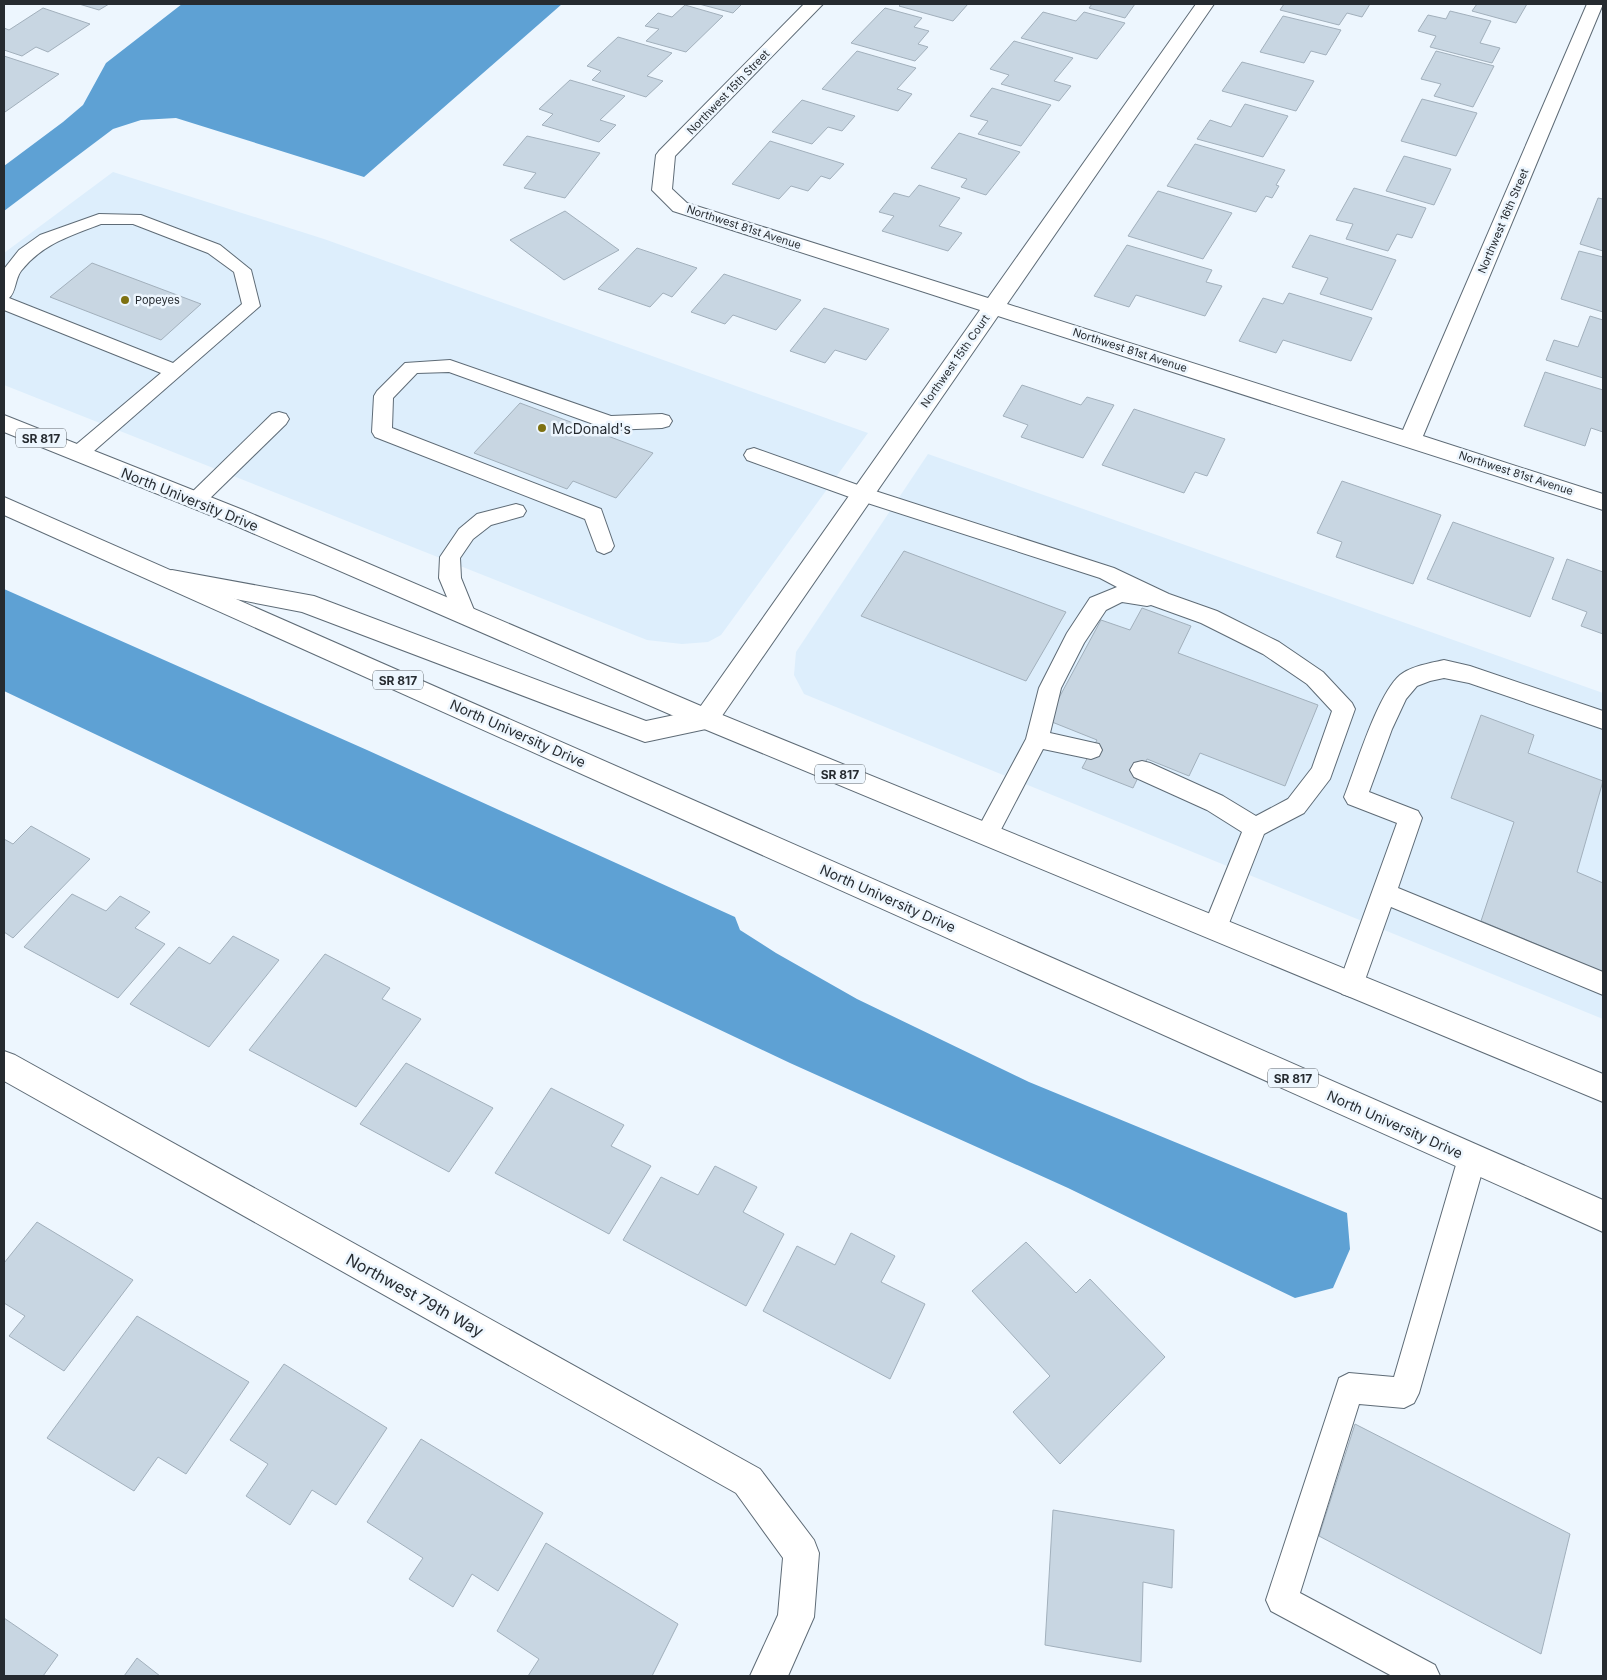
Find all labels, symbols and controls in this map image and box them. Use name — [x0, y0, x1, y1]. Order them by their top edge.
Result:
street label: Northwest 15th Street — [684, 46, 772, 137]
street label: Northwest 16th Street — [1475, 166, 1532, 276]
street label: Northwest 81st Avenue — [685, 202, 803, 252]
place label: Popeyes — [135, 293, 180, 307]
marker: Popeyes — [119, 294, 131, 306]
street label: Northwest 15th Court — [918, 311, 993, 410]
street label: Northwest 81st Avenue — [1071, 325, 1189, 375]
place label: McDonald's — [552, 420, 631, 437]
marker: McDonald's — [536, 422, 548, 434]
road number: SR 817 — [16, 428, 66, 448]
street label: Northwest 81st Avenue — [1457, 448, 1575, 498]
street label: North University Drive — [119, 464, 261, 534]
road number: SR 817 — [373, 670, 423, 690]
street label: North University Drive — [448, 695, 588, 771]
road number: SR 817 — [815, 764, 865, 784]
street label: North University Drive — [818, 860, 958, 936]
road number: SR 817 — [1268, 1068, 1318, 1088]
street label: North University Drive — [1325, 1086, 1465, 1162]
street label: Northwest 79th Way — [343, 1249, 487, 1341]

